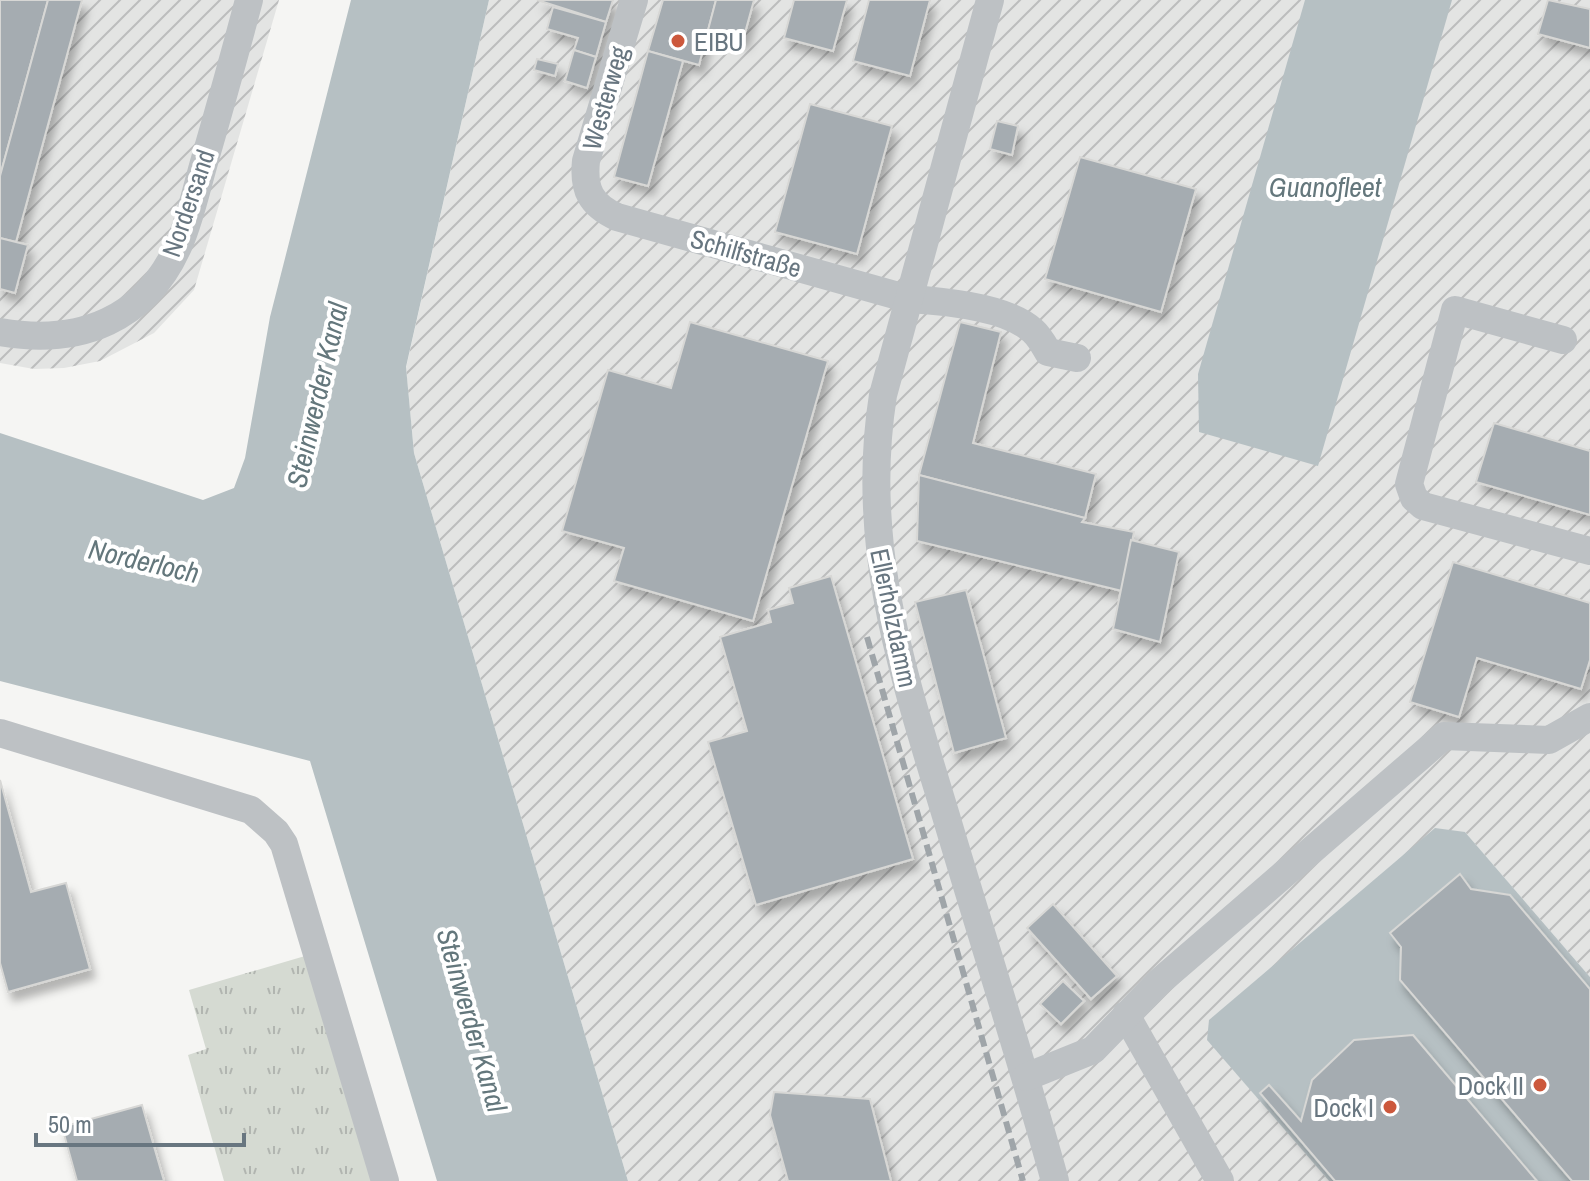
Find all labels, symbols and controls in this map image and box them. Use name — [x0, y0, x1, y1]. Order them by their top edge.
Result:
place label: EIBU — [694, 24, 744, 59]
marker: EIBU — [669, 32, 687, 50]
street label: Westerweg — [574, 42, 637, 154]
street label: Nordersand — [153, 145, 223, 261]
water label: Guanofleet — [1269, 168, 1382, 206]
street label: Schilfstraße — [686, 220, 806, 286]
water label: Steinwerder Kanal — [277, 298, 357, 491]
water label: Norderloch — [85, 530, 203, 592]
street label: Ellerholzdamm — [862, 545, 926, 691]
water label: Steinwerder Kanal — [428, 924, 517, 1117]
place label: Dock II — [1458, 1068, 1524, 1103]
marker: Dock II — [1531, 1076, 1549, 1094]
place label: Dock I — [1314, 1090, 1374, 1125]
scale bar — [36, 1097, 244, 1147]
marker: Dock I — [1381, 1098, 1399, 1116]
text: 50 m — [48, 1108, 92, 1140]

